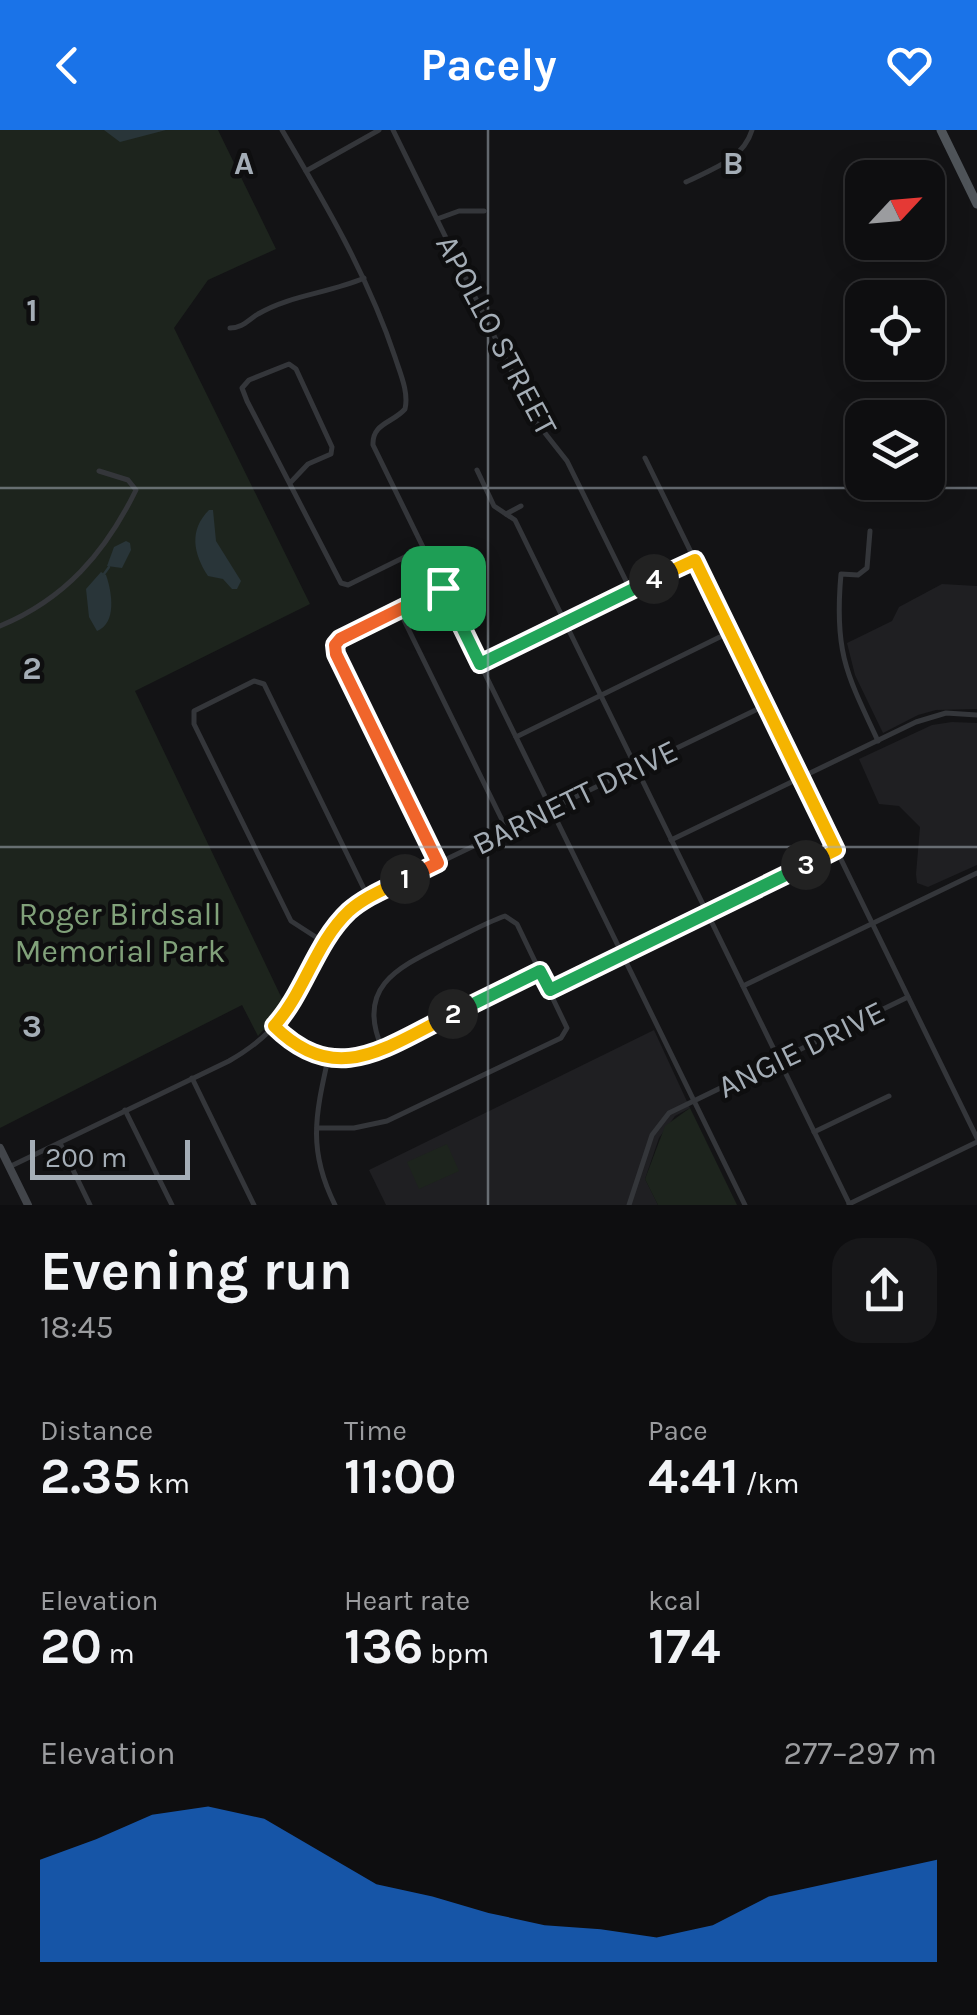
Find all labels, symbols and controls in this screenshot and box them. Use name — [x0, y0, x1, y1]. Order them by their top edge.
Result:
icon: back — [40, 38, 95, 93]
icon: heart — [882, 38, 937, 93]
text: Pacely — [420, 39, 557, 91]
text: A — [234, 145, 254, 182]
text: B — [723, 145, 743, 182]
north arrow — [845, 160, 945, 260]
map controls — [845, 160, 945, 500]
street label: APOLLO STREET — [428, 229, 565, 442]
button: locate — [845, 280, 945, 380]
text: 1 — [26, 292, 38, 329]
button: layers — [845, 400, 945, 500]
pin — [401, 546, 486, 631]
pin: 4 — [629, 554, 679, 604]
icon: arrive — [416, 561, 471, 616]
text: 4 — [646, 562, 662, 595]
text: 2 — [22, 650, 42, 687]
street label: BARNETT DRIVE — [467, 732, 684, 863]
pin: 3 — [781, 840, 831, 890]
text: 3 — [797, 848, 815, 881]
pin: 1 — [380, 854, 430, 904]
text: 1 — [400, 862, 410, 895]
park label: Roger Birdsall Memorial Park — [14, 896, 226, 970]
pin: 2 — [428, 989, 478, 1039]
street label: ANGIE DRIVE — [712, 993, 891, 1106]
text: 2 — [445, 997, 461, 1030]
text: 3 — [22, 1008, 42, 1045]
scale bar — [30, 1135, 190, 1180]
text: 200 m — [45, 1141, 127, 1174]
button: share — [832, 1238, 937, 1343]
text: Evening run — [40, 1239, 353, 1303]
text: 18:45 — [40, 1309, 114, 1346]
text: Distance — [40, 1414, 153, 1447]
text: Time — [344, 1414, 407, 1447]
text: Pace — [648, 1414, 708, 1447]
text: 2.35 — [40, 1447, 141, 1506]
text: 11:00 — [344, 1447, 456, 1506]
text: 4:41 — [648, 1447, 739, 1506]
text: km — [141, 1467, 190, 1500]
text: /km — [739, 1467, 800, 1500]
text: Elevation — [40, 1584, 159, 1617]
text: Heart rate — [344, 1584, 470, 1617]
text: kcal — [648, 1584, 701, 1617]
text: 20 — [40, 1617, 102, 1676]
text: 136 — [344, 1617, 423, 1676]
text: 174 — [648, 1617, 720, 1676]
text: m — [102, 1637, 135, 1670]
text: bpm — [423, 1637, 489, 1670]
text: Elevation — [40, 1735, 175, 1772]
text: 277–297 m — [784, 1735, 937, 1772]

